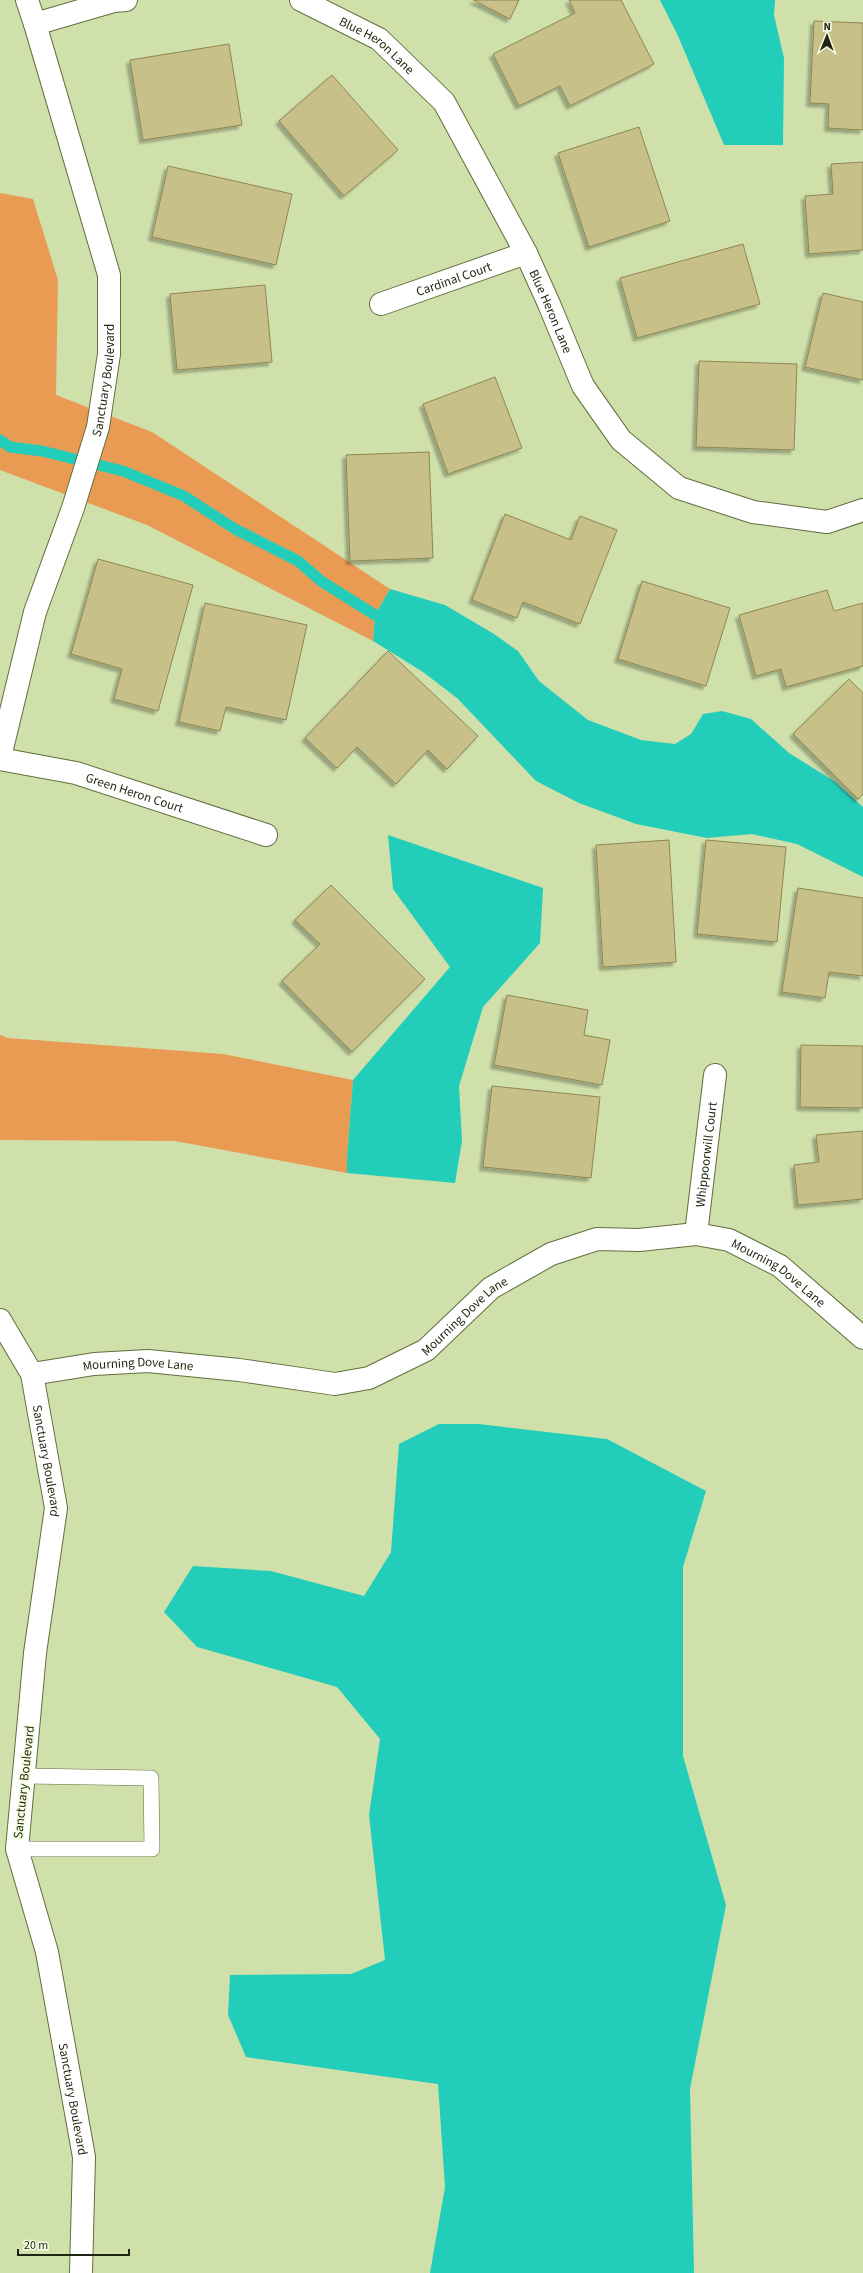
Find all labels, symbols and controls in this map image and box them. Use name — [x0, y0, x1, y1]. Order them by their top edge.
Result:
street label: Blue Heron Lane — [336, 13, 418, 79]
north arrow — [807, 16, 847, 56]
text: N — [823, 19, 831, 34]
street label: Cardinal Court — [414, 258, 495, 301]
street label: Blue Heron Lane — [525, 267, 576, 356]
street label: Sanctuary Boulevard — [88, 324, 119, 439]
street label: Green Heron Court — [83, 769, 186, 818]
street label: Whippoorwill Court — [691, 1100, 722, 1208]
street label: Mourning Dove Lane — [728, 1235, 829, 1312]
street label: Mourning Dove Lane — [418, 1272, 511, 1360]
street label: Mourning Dove Lane — [81, 1353, 194, 1376]
street label: Sanctuary Boulevard — [28, 1404, 64, 1518]
street label: Sanctuary Boulevard — [9, 1725, 39, 1839]
street label: Sanctuary Boulevard — [54, 2042, 92, 2157]
scale bar — [18, 2231, 129, 2257]
text: 20 m — [24, 2237, 48, 2254]

